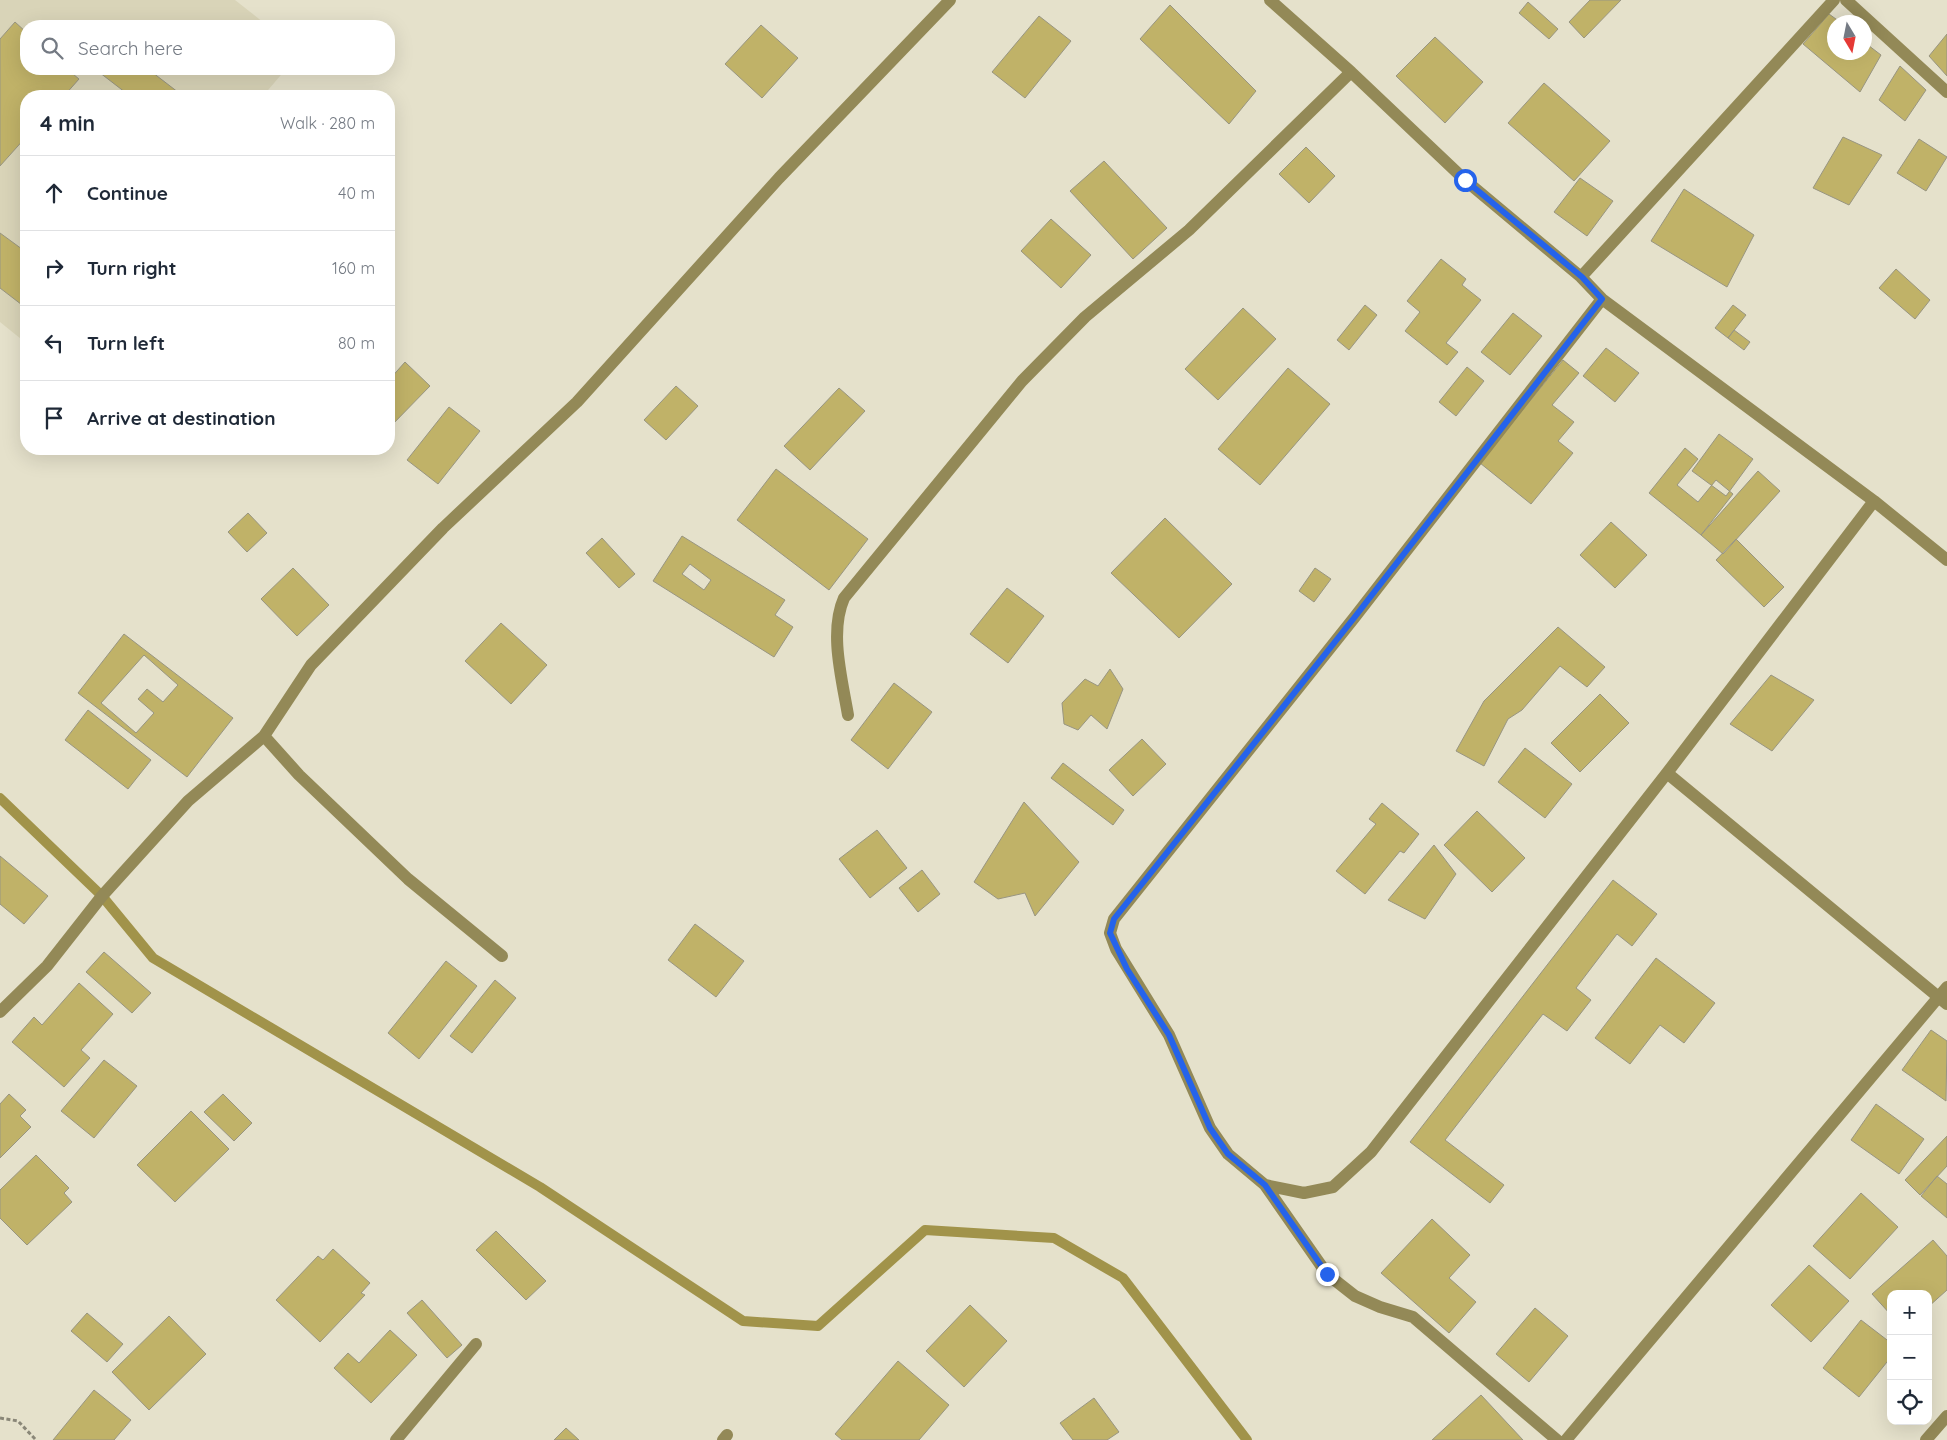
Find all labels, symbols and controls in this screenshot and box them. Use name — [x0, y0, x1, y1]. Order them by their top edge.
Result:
north arrow — [1827, 15, 1872, 60]
search box — [20, 20, 395, 75]
icon: search — [38, 34, 66, 62]
text: Search here — [78, 36, 183, 60]
text: 4 min — [40, 110, 95, 136]
text: Walk · 280 m — [280, 113, 375, 133]
route start — [1454, 169, 1477, 192]
icon: ahead — [40, 179, 68, 207]
text: Continue — [87, 181, 168, 205]
text: 40 m — [338, 183, 375, 203]
icon: right — [40, 254, 68, 282]
text: Turn right — [87, 256, 176, 280]
text: 160 m — [332, 258, 375, 278]
icon: left — [40, 329, 68, 357]
text: Turn left — [87, 331, 165, 355]
text: 80 m — [338, 333, 375, 353]
icon: arrive — [40, 404, 68, 432]
text: Arrive at destination — [87, 406, 276, 430]
route end — [1316, 1263, 1339, 1286]
map controls — [1887, 1290, 1932, 1425]
button: + — [1887, 1290, 1932, 1335]
button: − — [1887, 1335, 1932, 1380]
button: locate — [1887, 1380, 1932, 1425]

